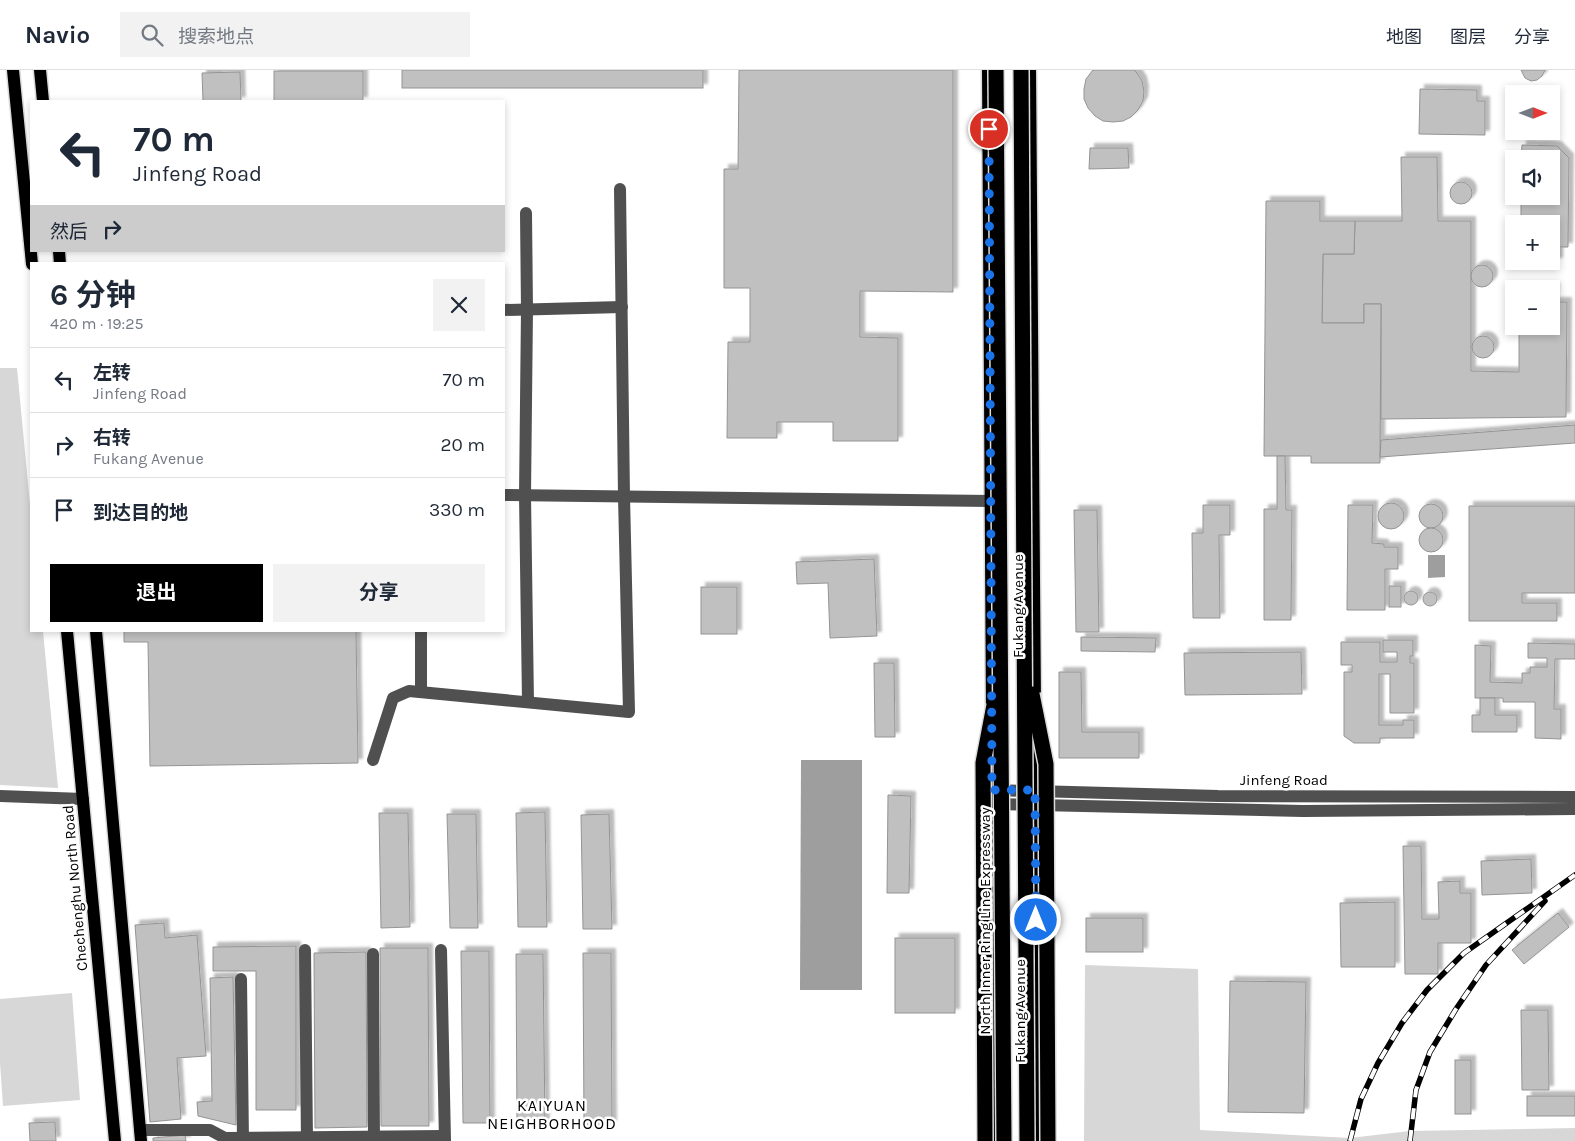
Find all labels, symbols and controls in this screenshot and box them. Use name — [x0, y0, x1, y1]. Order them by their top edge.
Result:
search box — [120, 12, 470, 57]
text: Navio — [25, 21, 90, 49]
icon: search — [138, 21, 166, 49]
text: 搜索地点 — [178, 26, 254, 48]
text: 地图 — [1386, 26, 1422, 48]
text: 图层 — [1450, 26, 1486, 48]
text: 分享 — [1514, 26, 1550, 48]
north arrow — [1505, 85, 1560, 140]
map controls — [1505, 85, 1560, 335]
pin — [968, 108, 1010, 150]
icon: arrive — [975, 115, 1003, 143]
text: 70 m — [133, 119, 215, 160]
icon: left — [50, 120, 115, 185]
button: sound — [1505, 150, 1560, 205]
text: Jinfeng Road — [133, 161, 262, 187]
icon: right — [98, 215, 126, 243]
button: + — [1505, 215, 1560, 270]
text: 然后 — [50, 221, 88, 243]
text: 6 分钟 — [50, 277, 136, 313]
button: close — [433, 279, 485, 331]
button: − — [1505, 280, 1560, 335]
text: 420 m · 19:25 — [50, 314, 144, 333]
text: 左转 — [93, 362, 131, 384]
icon: left — [50, 366, 78, 394]
text: 70 m — [443, 369, 485, 391]
text: Jinfeng Road — [93, 384, 187, 403]
text: 右转 — [93, 427, 131, 449]
icon: right — [50, 431, 78, 459]
text: 20 m — [440, 434, 485, 456]
text: Fukang Avenue — [93, 449, 204, 468]
icon: arrive — [50, 496, 78, 524]
text: 330 m — [429, 499, 485, 521]
text: 到达目的地 — [93, 502, 188, 524]
street label: Fukang Avenue — [1009, 554, 1027, 658]
button: 退出 — [50, 564, 263, 622]
button: 分享 — [273, 564, 485, 622]
street label: Jinfeng Road — [1240, 771, 1328, 789]
street label: Chechenghu North Road — [59, 804, 91, 972]
street label: North Inner Ring Line Expressway — [976, 807, 994, 1035]
position arrow — [1009, 893, 1061, 945]
street label: Fukang Avenue — [1011, 959, 1029, 1063]
district label: KAIYUAN NEIGHBORHOOD — [487, 1096, 617, 1133]

